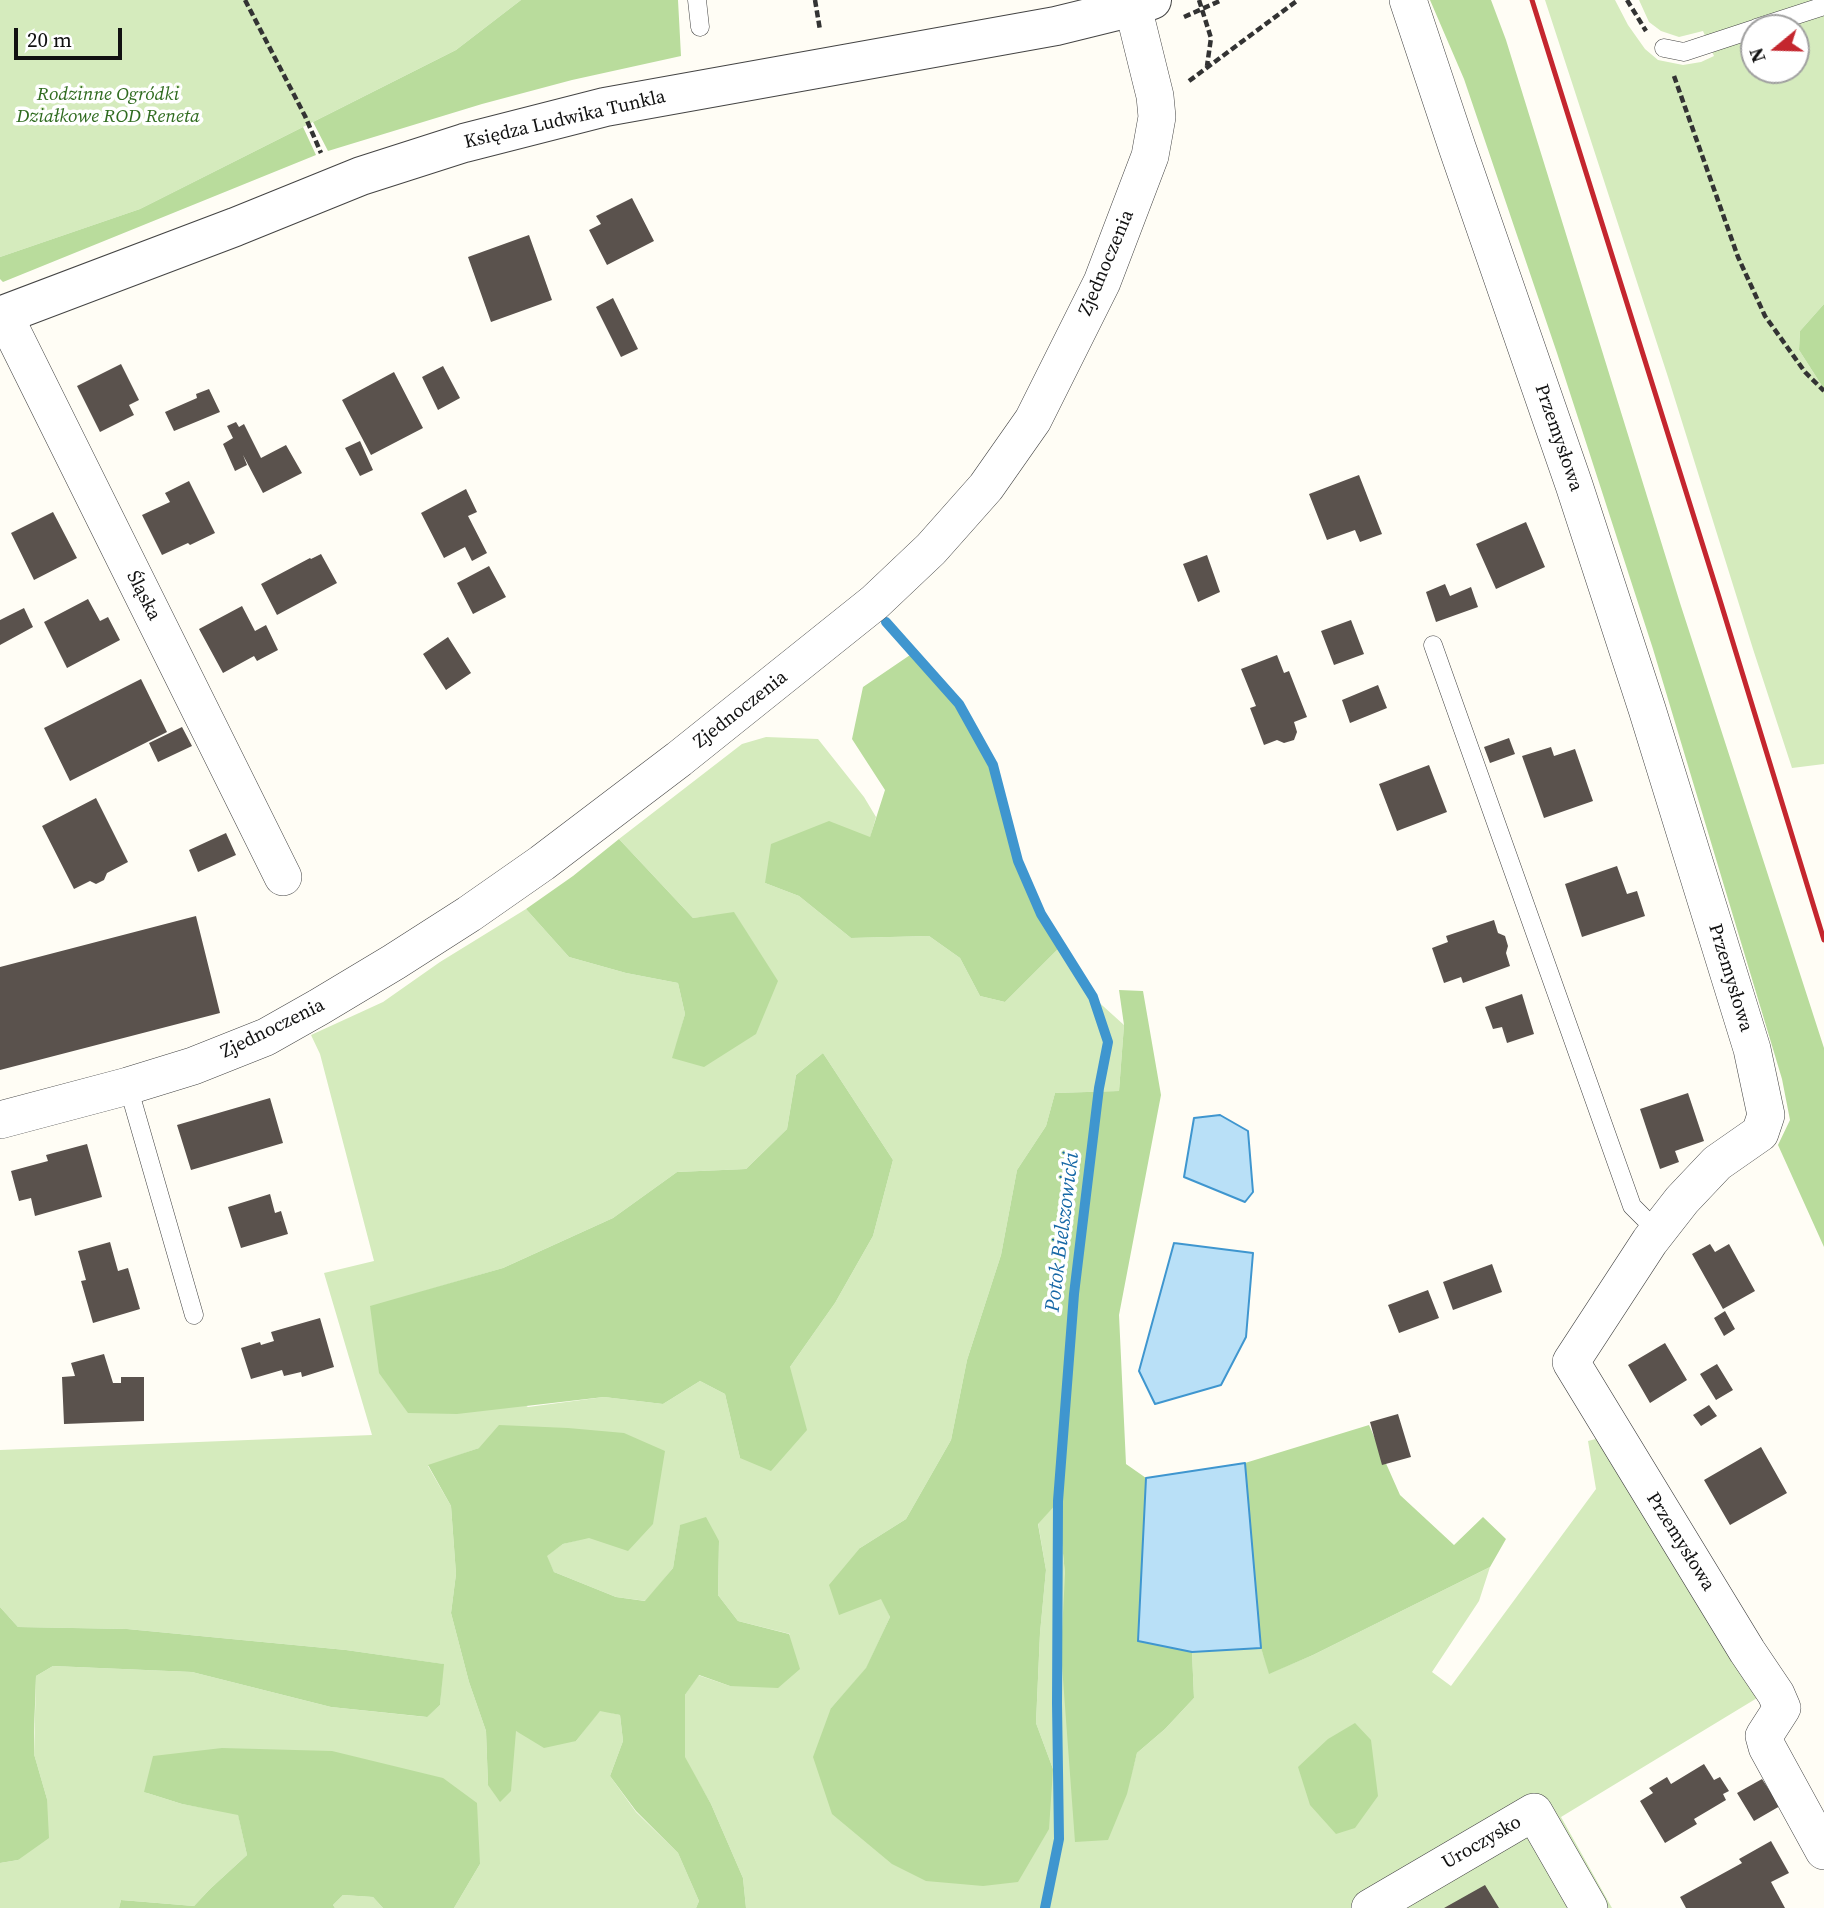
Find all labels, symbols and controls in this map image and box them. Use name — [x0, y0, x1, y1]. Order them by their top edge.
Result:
scale bar — [18, 14, 126, 58]
north arrow — [1740, 14, 1810, 84]
text: 20 m — [27, 25, 72, 54]
text: N — [1742, 44, 1772, 66]
park label: Rodzinne Ogródki Działkowe ROD Reneta — [16, 84, 200, 128]
street label: Księdza Ludwika Tunkla — [462, 86, 668, 154]
street label: Zjednoczenia — [1075, 207, 1139, 319]
street label: Przemysłowa — [1529, 382, 1587, 494]
street label: Śląska — [121, 567, 165, 625]
street label: Zjednoczenia — [690, 666, 792, 754]
street label: Przemysłowa — [1703, 921, 1757, 1035]
street label: Zjednoczenia — [217, 994, 329, 1064]
water label: Potok Bielszowicki — [1041, 1151, 1085, 1313]
street label: Przemysłowa — [1641, 1489, 1719, 1595]
street label: Uroczysko — [1438, 1811, 1526, 1875]

